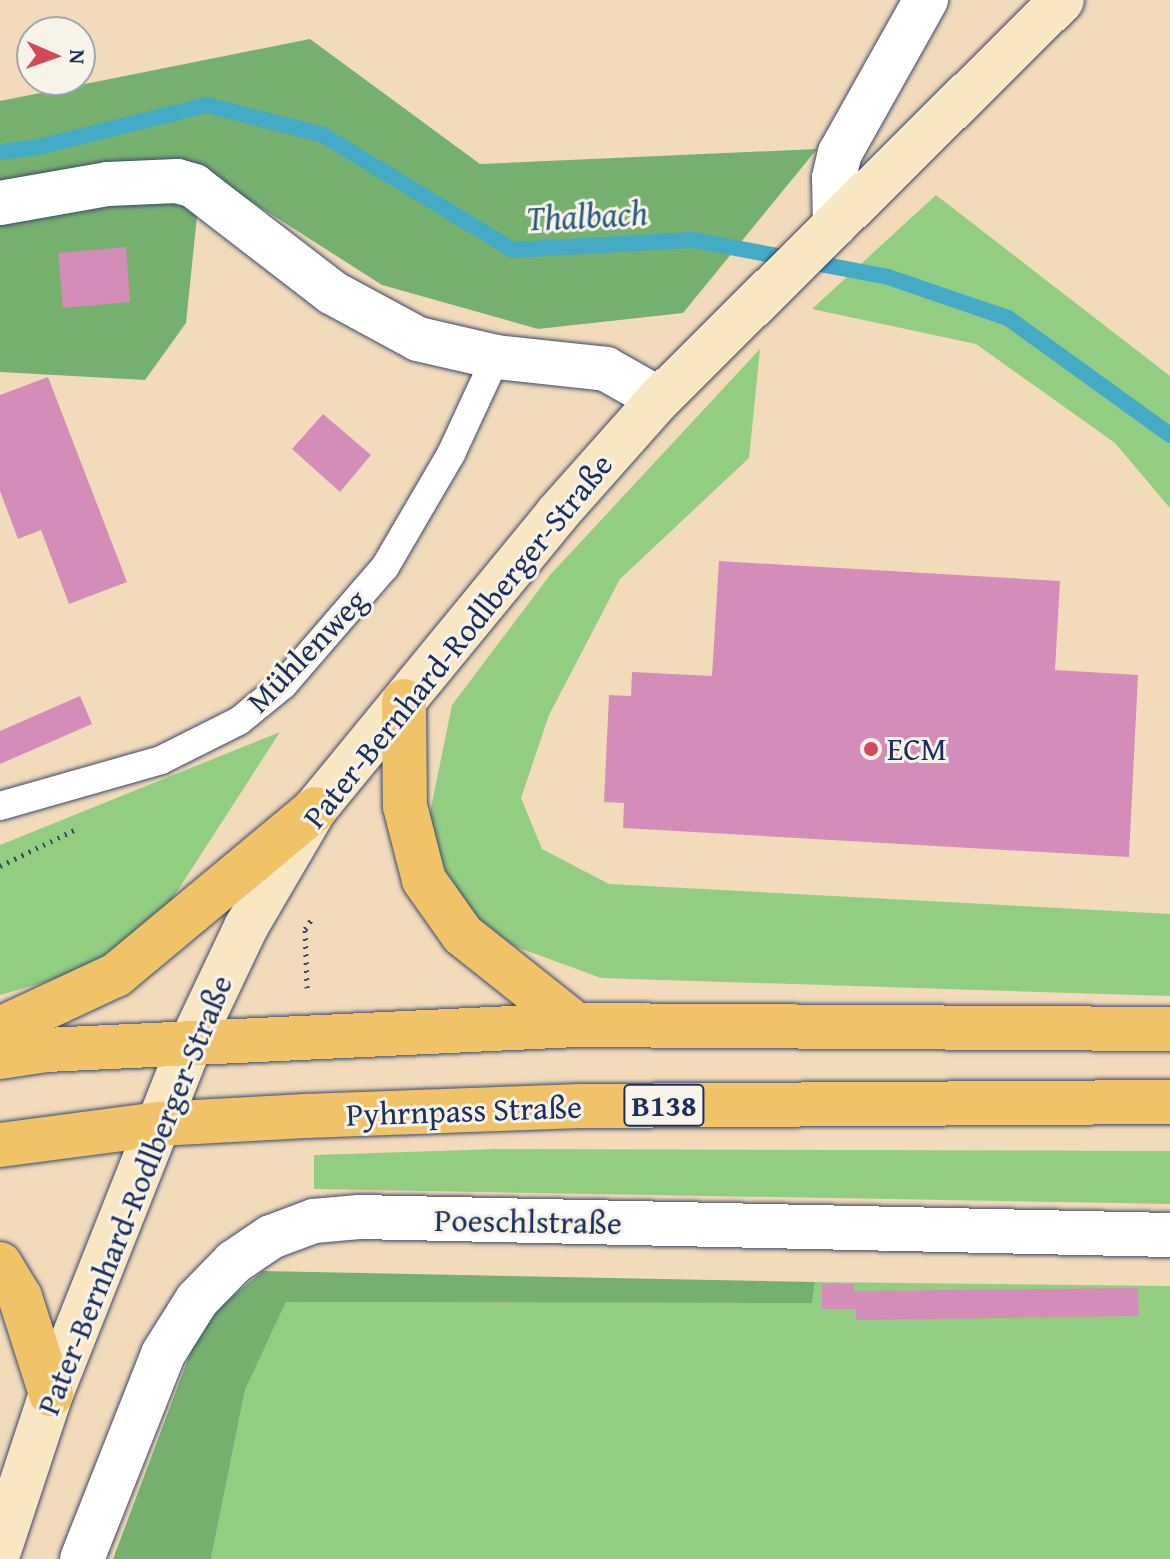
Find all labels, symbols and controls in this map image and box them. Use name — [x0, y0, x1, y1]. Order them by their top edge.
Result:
north arrow — [16, 16, 96, 96]
text: N — [62, 49, 94, 65]
water label: Thalbach — [525, 191, 649, 239]
street label: Pater-Bernhard-Rodlberger-Straße — [295, 446, 621, 836]
street label: Mühlenweg — [239, 581, 375, 721]
place label: ECM — [887, 730, 947, 768]
marker: ECM — [862, 740, 880, 758]
street label: Pater-Bernhard-Rodlberger-Straße — [29, 970, 241, 1420]
road number: B138 — [622, 1079, 706, 1131]
street label: Pyhrnpass Straße — [345, 1088, 583, 1134]
street label: Poeschlstraße — [434, 1201, 622, 1243]

